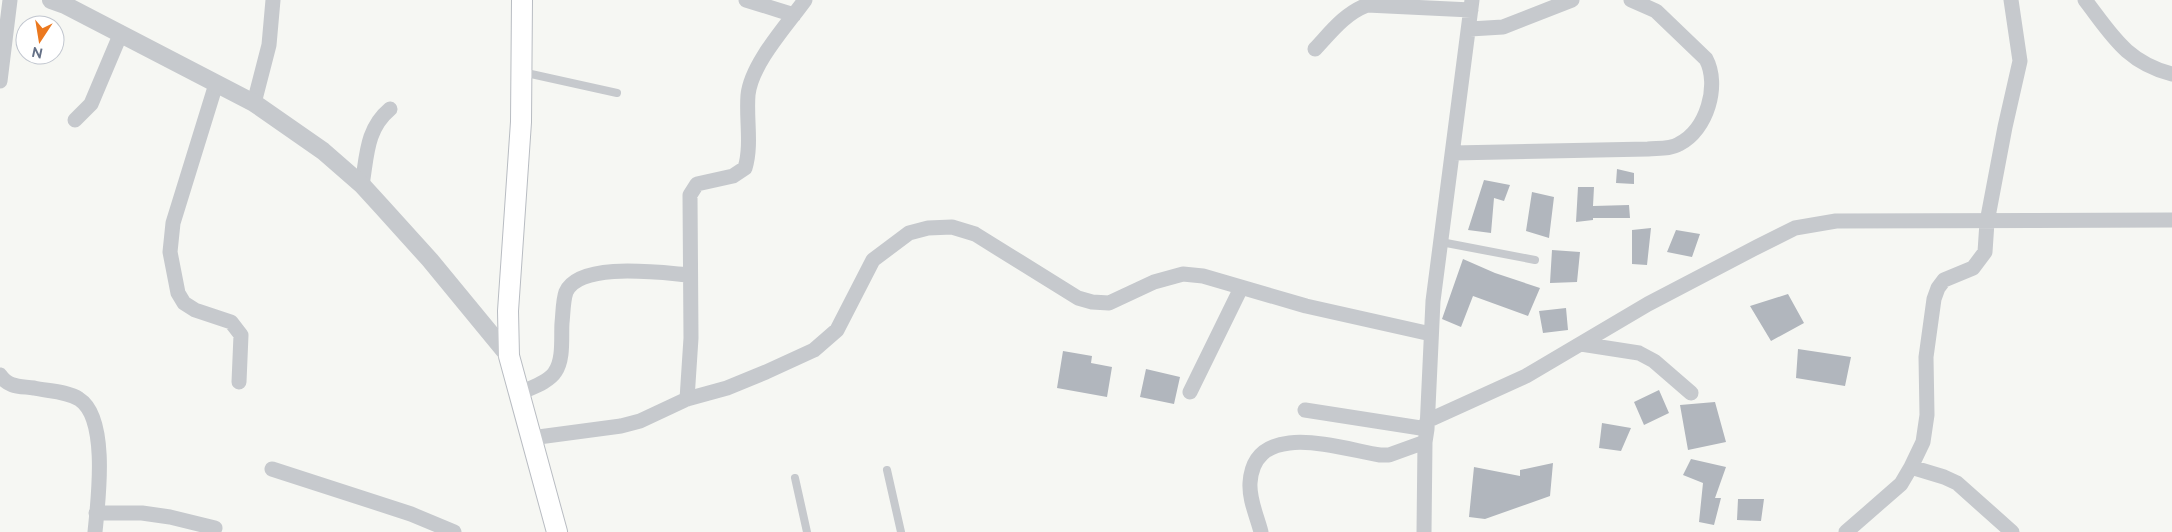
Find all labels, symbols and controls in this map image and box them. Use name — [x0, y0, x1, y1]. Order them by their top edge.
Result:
north arrow — [15, 15, 65, 65]
text: N — [30, 44, 44, 62]

